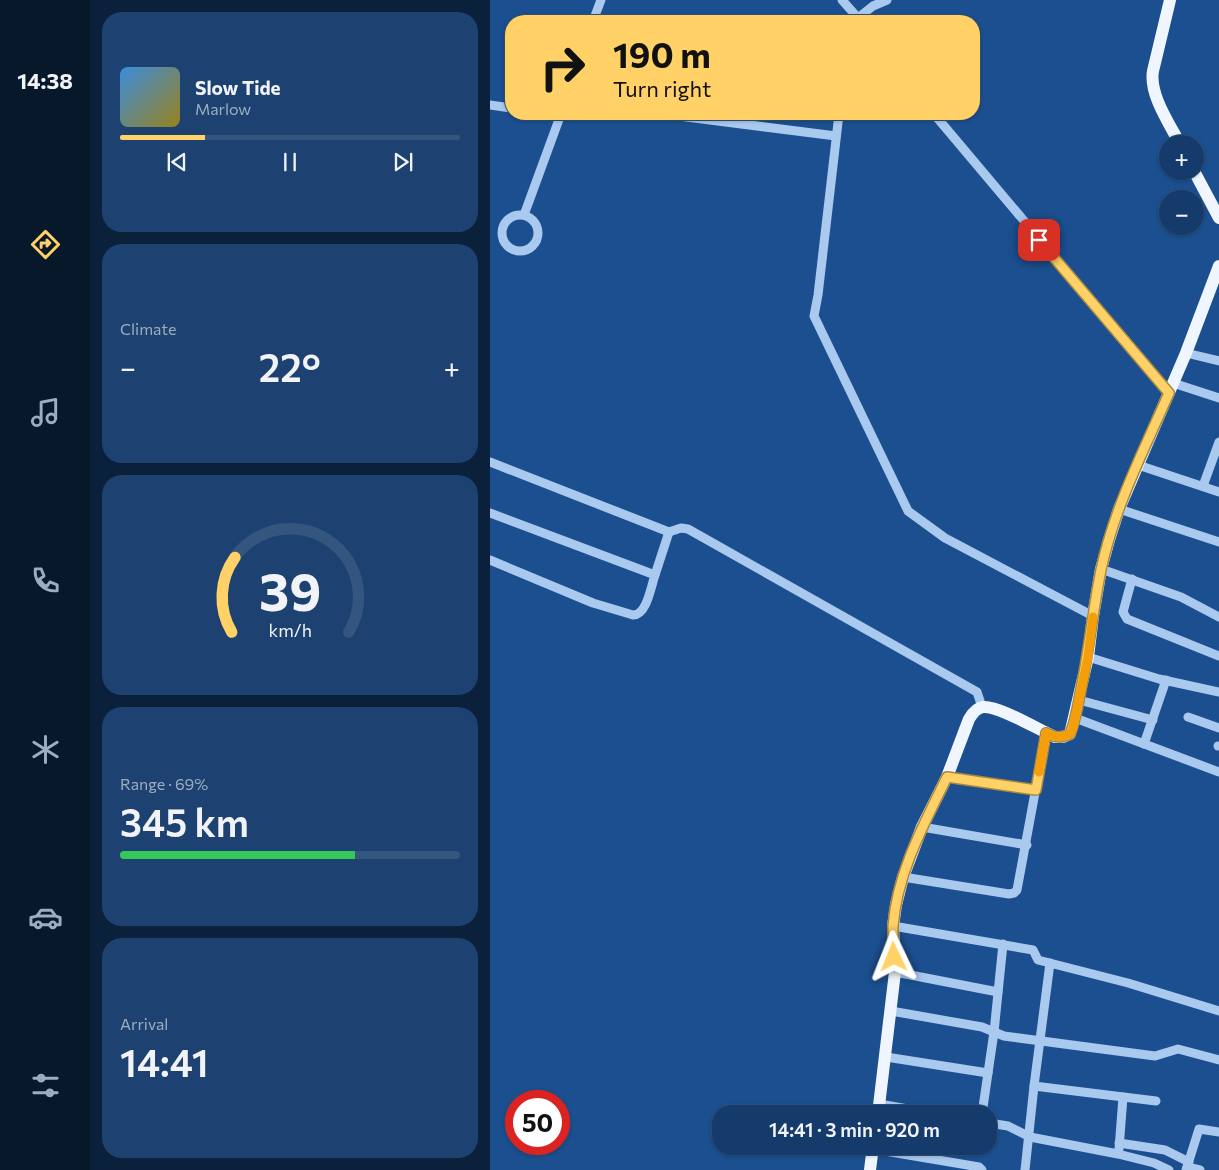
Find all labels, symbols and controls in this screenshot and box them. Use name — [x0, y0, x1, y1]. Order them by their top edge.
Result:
text: 190 m — [613, 32, 711, 75]
icon: right — [530, 35, 595, 100]
text: 14:38 — [17, 67, 73, 94]
text: Turn right — [613, 75, 711, 102]
text: Slow Tide — [195, 76, 281, 99]
text: Marlow — [195, 99, 251, 118]
map controls — [1159, 135, 1204, 235]
button: + — [1159, 135, 1204, 180]
icon: previous — [163, 148, 191, 176]
icon: pause — [276, 148, 304, 176]
icon: next — [389, 148, 417, 176]
button: − — [1159, 190, 1204, 235]
pin — [1018, 219, 1060, 261]
icon: arrive — [1025, 226, 1053, 254]
icon: directions — [28, 227, 63, 262]
text: Climate — [120, 319, 176, 338]
text: 22° — [259, 343, 321, 390]
text: − — [120, 350, 136, 384]
text: + — [444, 350, 460, 384]
icon: music — [28, 395, 63, 430]
text: 39 — [259, 558, 321, 622]
icon: phone — [28, 563, 63, 598]
text: km/h — [268, 619, 312, 641]
icon: climate — [28, 732, 63, 767]
text: Range · 69% — [120, 774, 208, 793]
text: 345 km — [120, 798, 249, 845]
icon: car — [28, 900, 63, 935]
position arrow — [867, 930, 919, 982]
text: Arrival — [120, 1014, 168, 1033]
text: 14:41 — [120, 1038, 209, 1085]
icon: filters — [28, 1068, 63, 1103]
speed limit sign: 50 — [505, 1090, 570, 1155]
text: 14:41 · 3 min · 920 m — [769, 1118, 940, 1141]

